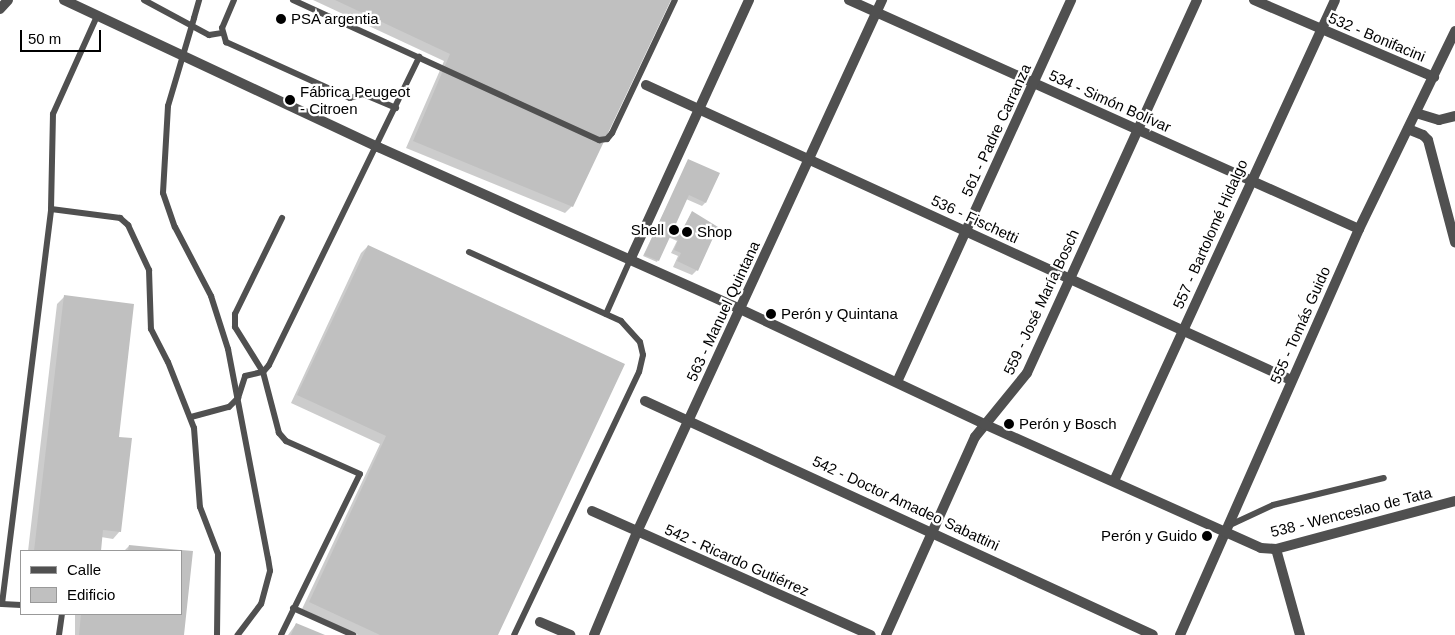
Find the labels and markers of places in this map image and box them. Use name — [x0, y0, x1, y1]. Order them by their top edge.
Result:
place label: PSA argentia — [291, 10, 379, 28]
marker: PSA argentia — [275, 13, 287, 25]
place label: Fábrica Peugeot - Citroen — [300, 82, 410, 117]
marker: Fábrica Peugeot - Citroen — [284, 94, 296, 106]
place label: Shell — [631, 221, 664, 239]
place label: Shop — [697, 223, 732, 241]
marker: Shell — [668, 224, 680, 236]
marker: Shop — [681, 226, 693, 238]
place label: Perón y Quintana — [781, 305, 898, 323]
marker: Perón y Quintana — [765, 308, 777, 320]
place label: Perón y Bosch — [1019, 415, 1117, 433]
marker: Perón y Bosch — [1003, 418, 1015, 430]
place label: Perón y Guido — [1101, 527, 1197, 545]
marker: Perón y Guido — [1201, 530, 1213, 542]

